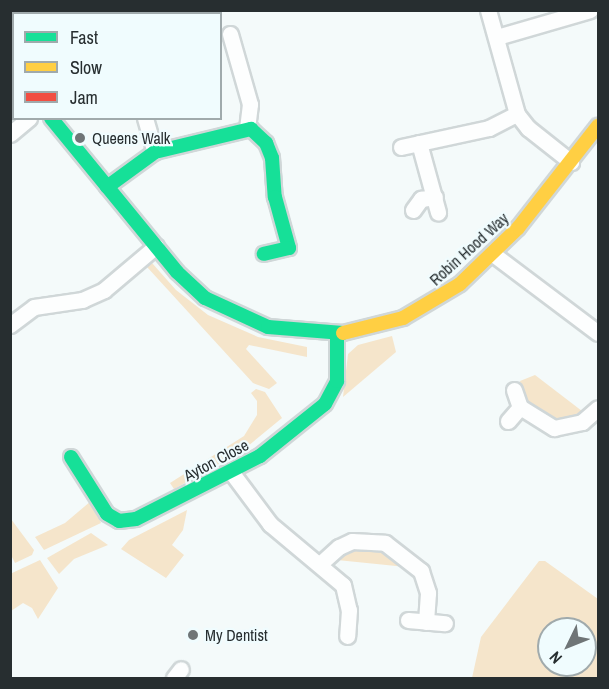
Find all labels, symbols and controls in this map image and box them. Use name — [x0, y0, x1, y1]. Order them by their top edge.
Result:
legend — [12, 12, 222, 120]
text: Fast — [70, 25, 98, 50]
text: Slow — [70, 55, 102, 80]
text: Jam — [70, 85, 98, 110]
place label: Queens Walk — [92, 128, 170, 148]
marker: Queens Walk — [73, 131, 87, 145]
street label: Robin Hood Way — [426, 209, 512, 289]
street label: Ayton Close — [180, 435, 252, 485]
north arrow — [537, 617, 597, 677]
place label: My Dentist — [205, 625, 268, 645]
marker: My Dentist — [186, 628, 200, 642]
text: N — [544, 647, 567, 669]

